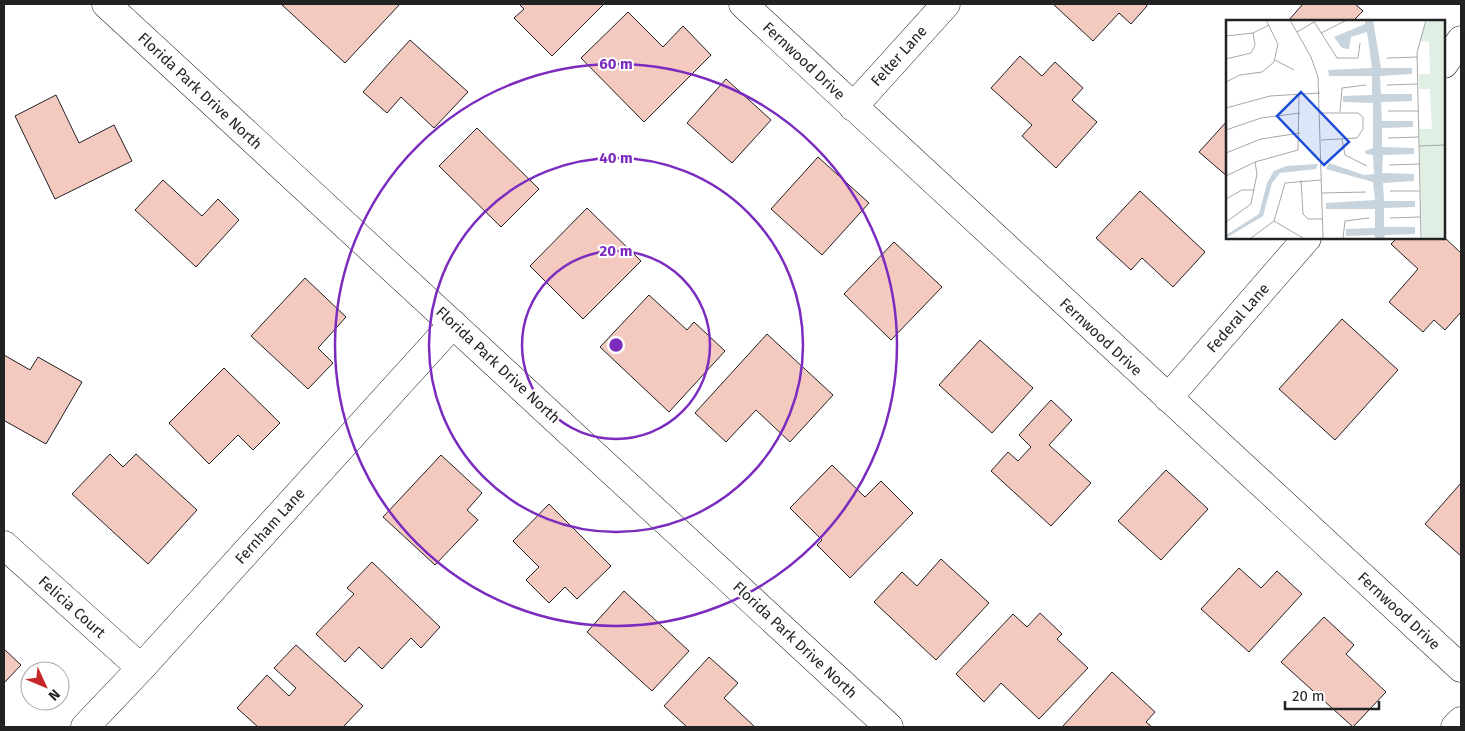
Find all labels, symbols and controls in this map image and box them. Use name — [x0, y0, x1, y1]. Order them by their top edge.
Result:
street label: Fernwood Drive — [759, 18, 849, 104]
inset map — [1226, 20, 1445, 239]
street label: Felter Lane — [867, 22, 931, 90]
street label: Florida Park Drive North — [134, 29, 266, 153]
text: 60 m — [599, 55, 633, 73]
text: 40 m — [599, 149, 633, 167]
text: 20 m — [600, 242, 632, 260]
street label: Federal Lane — [1203, 280, 1273, 356]
street label: Fernwood Drive — [1056, 294, 1146, 380]
street label: Florida Park Drive North — [432, 303, 564, 427]
centre of rings — [607, 336, 625, 354]
street label: Fernham Lane — [231, 484, 309, 568]
street label: Fernwood Drive — [1354, 568, 1444, 654]
street label: Felicia Court — [35, 572, 110, 642]
street label: Florida Park Drive North — [729, 578, 861, 702]
north arrow — [20, 661, 70, 711]
scale bar — [1285, 678, 1379, 710]
text: N — [45, 685, 63, 704]
text: 20 m — [1292, 687, 1325, 705]

